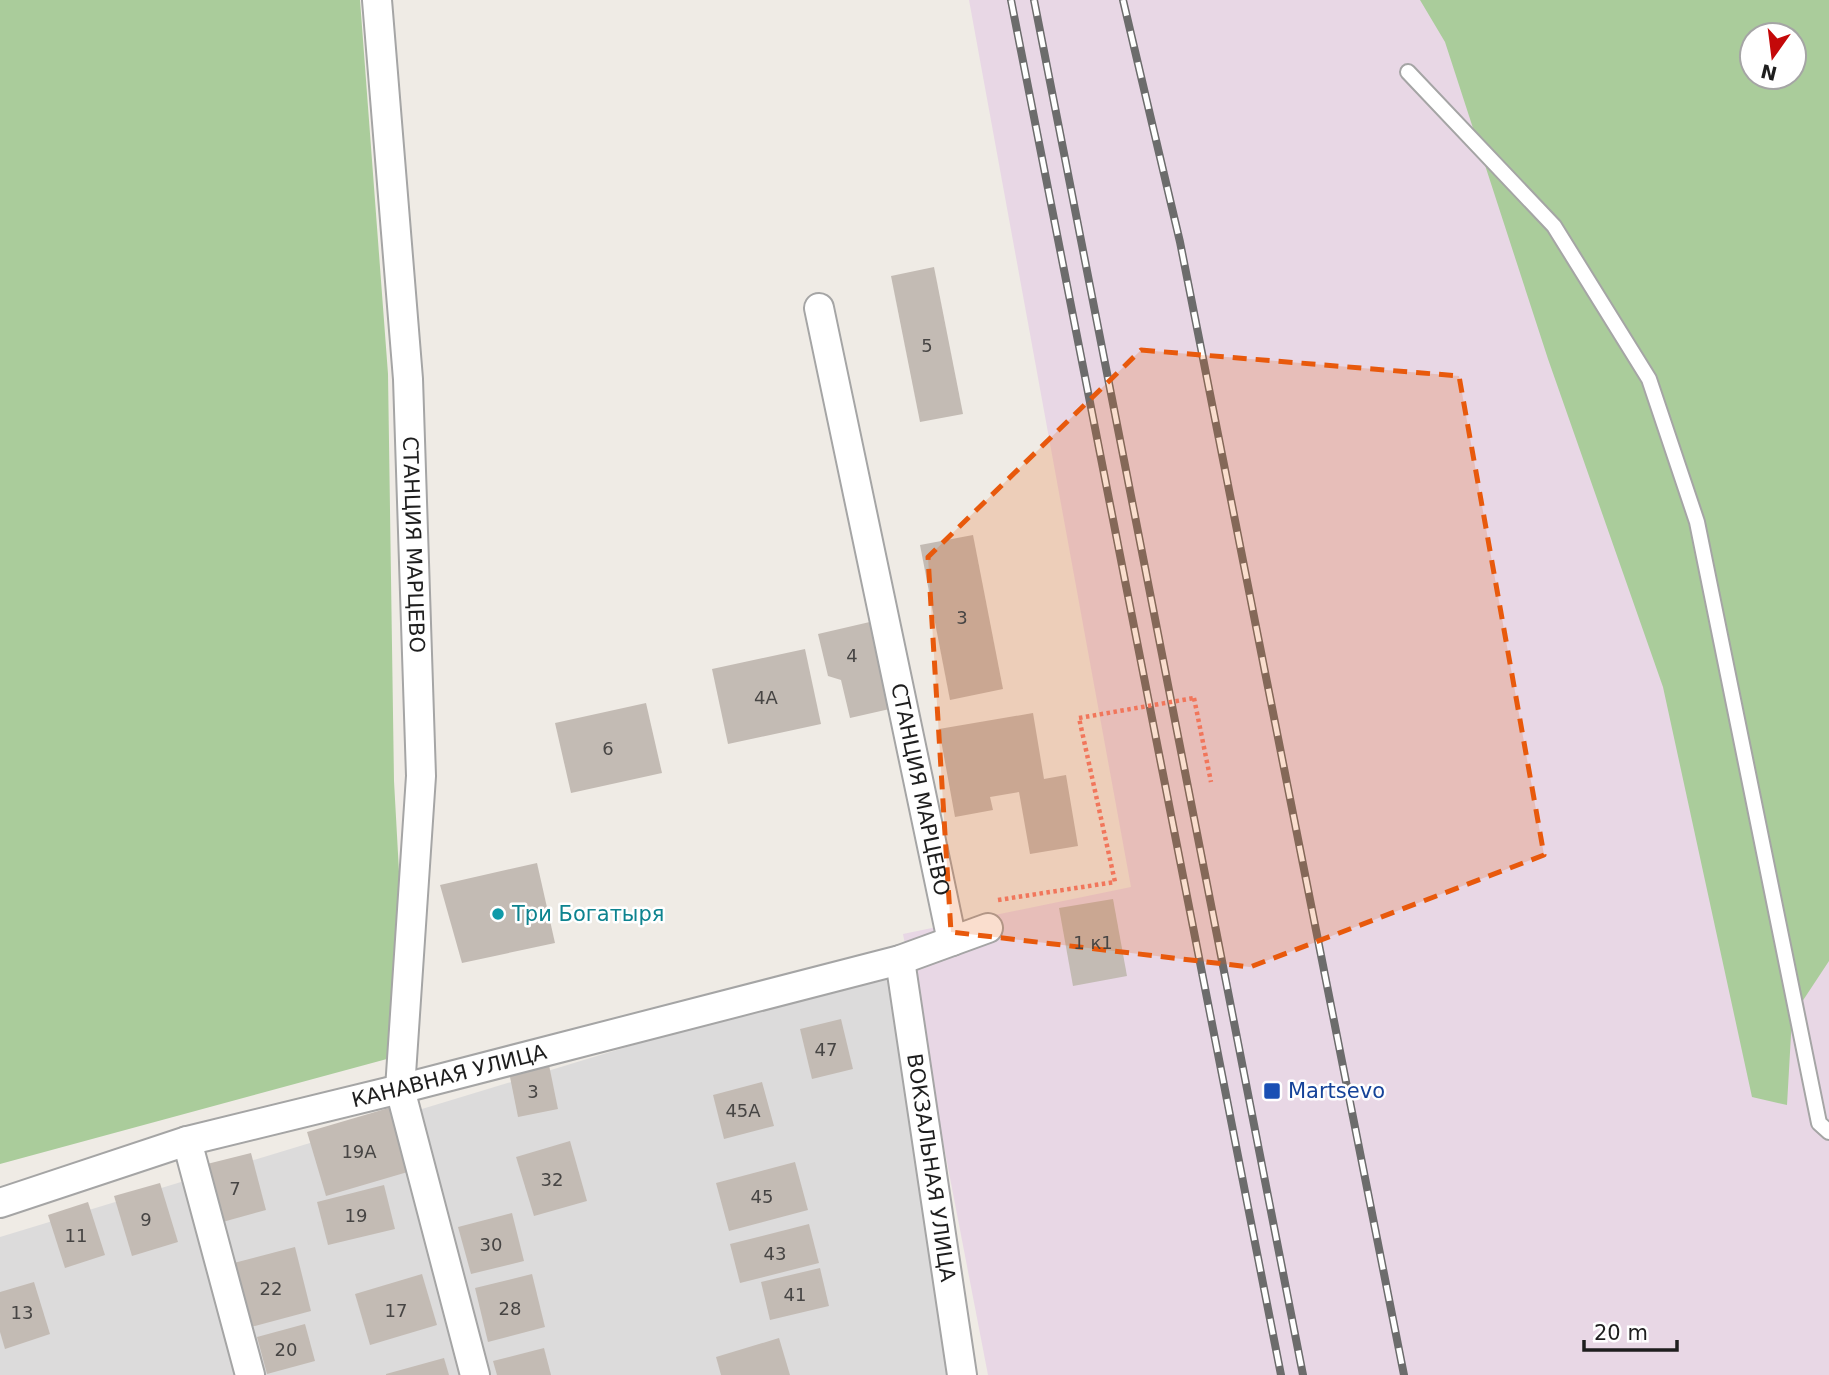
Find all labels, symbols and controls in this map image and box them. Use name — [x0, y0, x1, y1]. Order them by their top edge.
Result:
north arrow — [1738, 21, 1808, 91]
text: N — [1759, 60, 1779, 85]
house number: 5 — [921, 335, 933, 356]
street label: СТАНЦИЯ МАРЦЕВО — [398, 436, 429, 653]
house number: 3 — [956, 607, 968, 628]
house number: 4 — [846, 645, 858, 666]
street label: СТАНЦИЯ МАРЦЕВО — [886, 681, 954, 898]
house number: 4А — [754, 687, 779, 708]
house number: 6 — [602, 738, 614, 759]
place label: Три Богатыря — [511, 902, 664, 926]
marker: Три Богатыря — [490, 906, 506, 922]
house number: 1 к1 — [1073, 932, 1113, 953]
house number: 47 — [815, 1039, 837, 1060]
street label: КАНАВНАЯ УЛИЦА — [349, 1040, 550, 1112]
street label: ВОКЗАЛЬНАЯ УЛИЦА — [902, 1052, 960, 1284]
place label: Martsevo — [1288, 1079, 1385, 1103]
house number: 3 — [527, 1081, 539, 1102]
marker: Martsevo — [1262, 1081, 1282, 1101]
house number: 45А — [725, 1100, 761, 1121]
house number: 19А — [341, 1141, 377, 1162]
house number: 32 — [541, 1169, 563, 1190]
house number: 7 — [229, 1178, 241, 1199]
house number: 45 — [751, 1186, 773, 1207]
house number: 19 — [345, 1205, 367, 1226]
house number: 9 — [140, 1209, 152, 1230]
house number: 11 — [65, 1225, 87, 1246]
house number: 30 — [480, 1234, 502, 1255]
house number: 43 — [764, 1243, 786, 1264]
house number: 22 — [260, 1278, 282, 1299]
house number: 41 — [784, 1284, 806, 1305]
house number: 28 — [499, 1298, 521, 1319]
house number: 17 — [385, 1300, 407, 1321]
house number: 13 — [11, 1302, 33, 1323]
scale bar — [1584, 1308, 1677, 1352]
text: 20 m — [1594, 1321, 1648, 1345]
house number: 20 — [275, 1339, 297, 1360]

